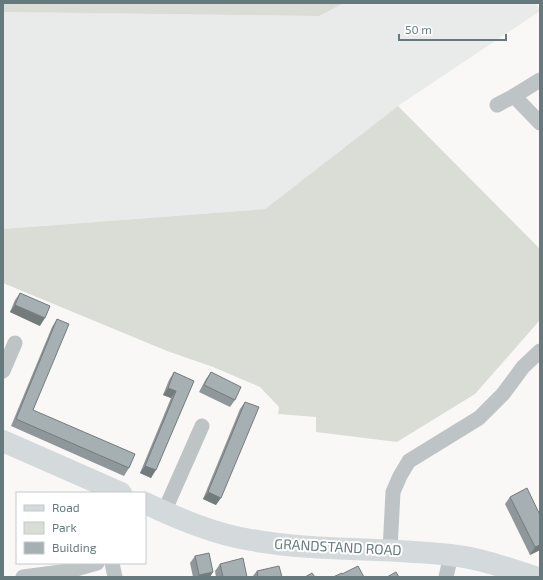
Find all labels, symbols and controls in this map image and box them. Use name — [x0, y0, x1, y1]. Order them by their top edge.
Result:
scale bar — [399, 16, 506, 42]
text: 50 m — [405, 22, 432, 36]
legend — [16, 492, 146, 564]
text: Road — [52, 500, 80, 514]
text: Park — [52, 520, 77, 534]
street label: GRANDSTAND ROAD — [274, 535, 402, 558]
text: Building — [52, 540, 97, 554]

